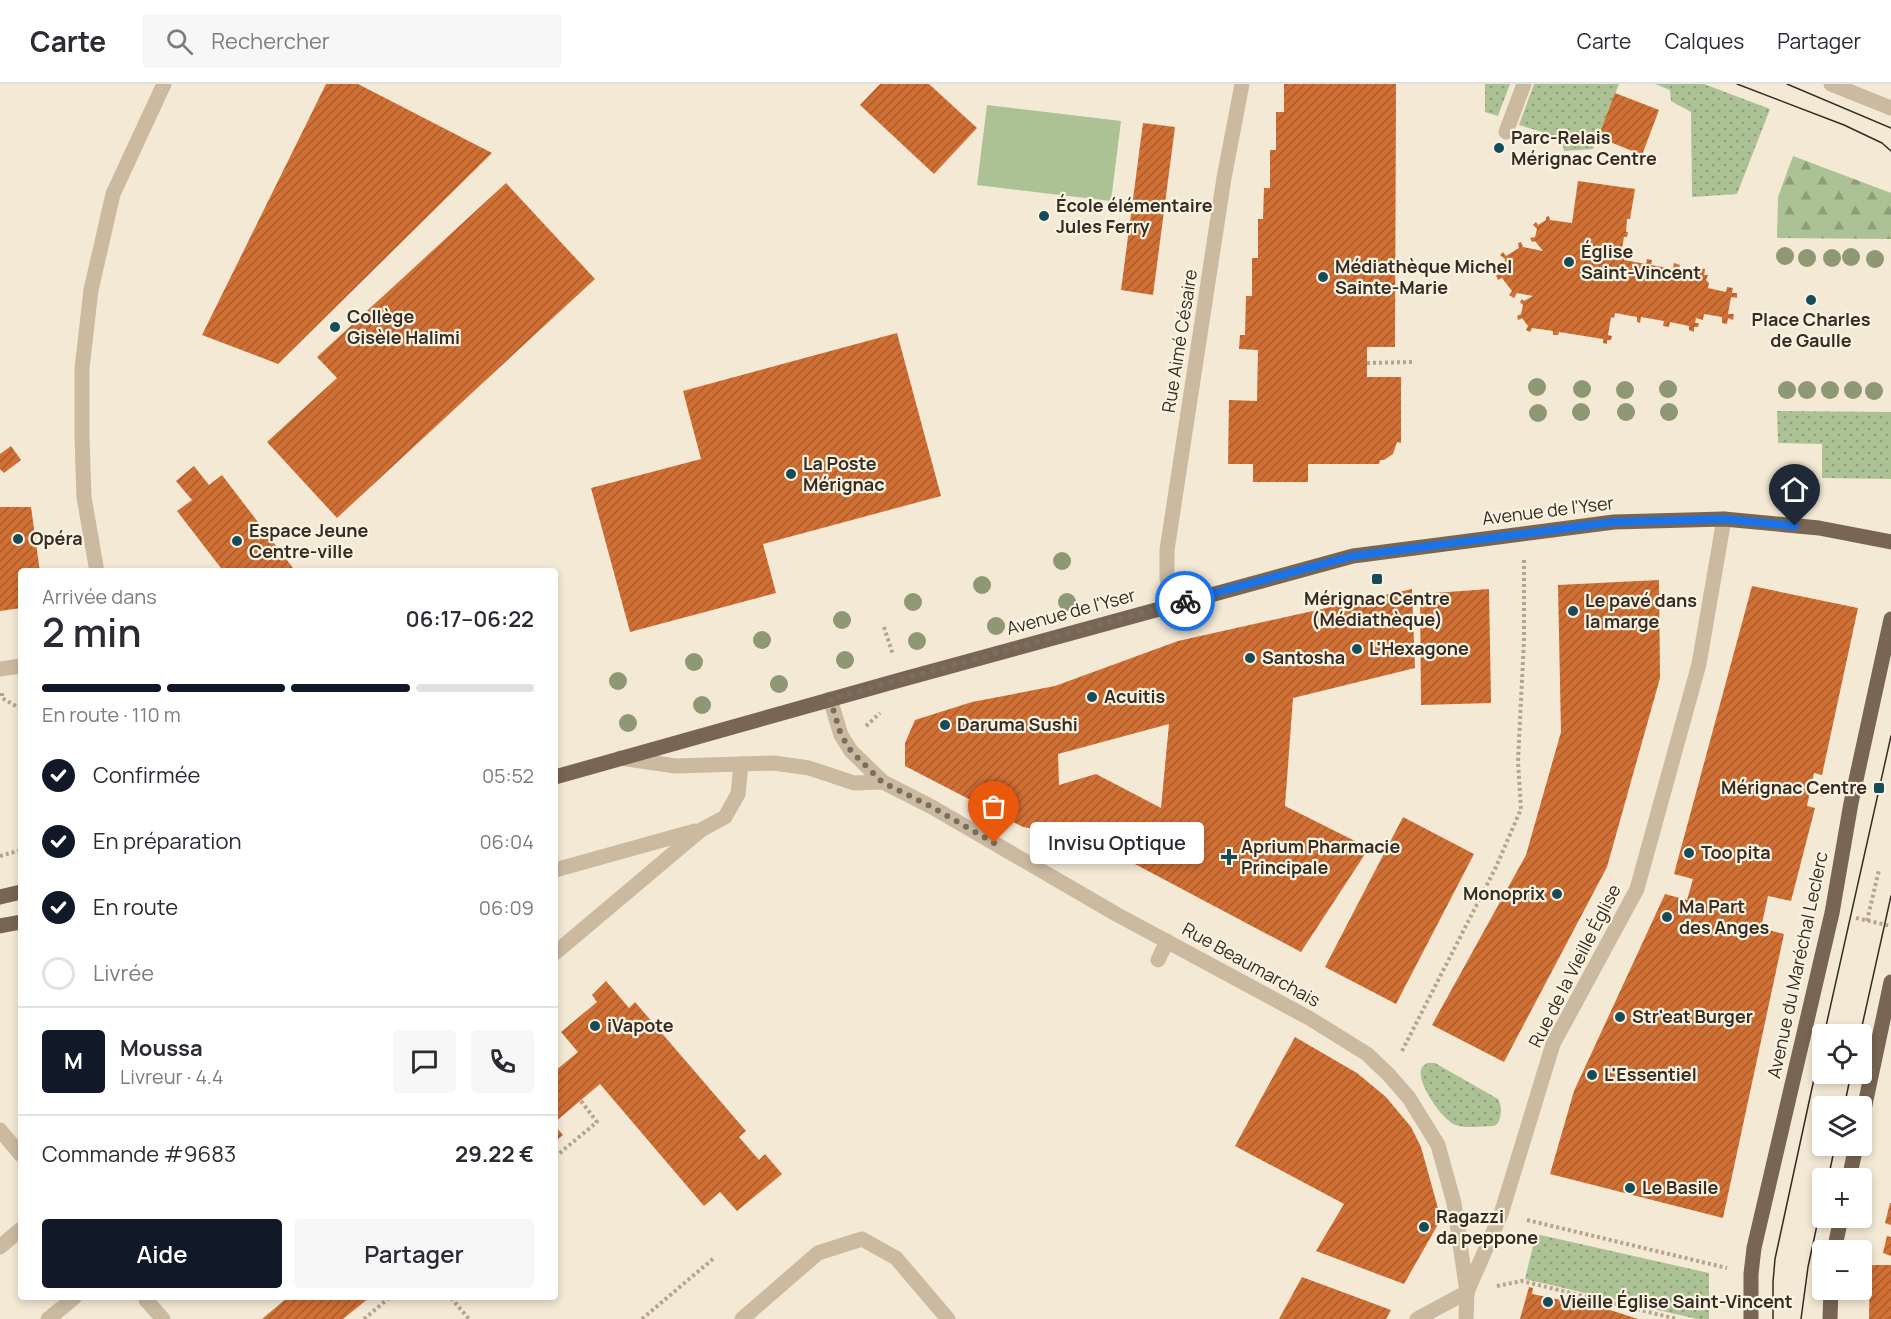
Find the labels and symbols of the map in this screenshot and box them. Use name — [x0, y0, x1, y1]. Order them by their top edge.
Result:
place label: Parc-Relais Mérignac Centre — [1511, 125, 1657, 170]
marker: Parc-Relais Mérignac Centre — [1492, 141, 1506, 155]
place label: École élémentaire Jules Ferry — [1056, 193, 1213, 238]
marker: École élémentaire Jules Ferry — [1037, 209, 1051, 223]
place label: Église Saint-Vincent — [1581, 239, 1701, 284]
place label: Médiathèque Michel Sainte-Marie — [1335, 254, 1512, 299]
marker: Église Saint-Vincent — [1562, 255, 1576, 269]
street label: Rue Aimé Césaire — [1156, 267, 1202, 414]
marker: Médiathèque Michel Sainte-Marie — [1316, 270, 1330, 284]
marker: Place Charles de Gaulle — [1804, 293, 1818, 307]
place label: Collège Gisèle Halimi — [347, 304, 460, 349]
place label: Place Charles de Gaulle — [1751, 307, 1871, 352]
marker: Collège Gisèle Halimi — [328, 320, 342, 334]
place label: La Poste Mérignac — [803, 451, 885, 496]
pin — [1769, 464, 1820, 526]
marker: La Poste Mérignac — [784, 467, 798, 481]
street label: Avenue de l'Yser — [1481, 490, 1616, 530]
place label: Espace Jeune Centre-ville — [249, 518, 368, 563]
place label: Opéra — [30, 526, 83, 550]
marker: Opéra — [11, 532, 25, 546]
marker: Espace Jeune Centre-ville — [230, 534, 244, 548]
courier — [1155, 571, 1215, 631]
marker: Mérignac Centre (Médiathèque) — [1370, 572, 1384, 586]
street label: Avenue de l'Yser — [1004, 582, 1138, 640]
place label: Mérignac Centre (Médiathèque) — [1304, 586, 1450, 631]
place label: Le pavé dans la marge — [1585, 588, 1697, 633]
marker: Le pavé dans la marge — [1566, 604, 1580, 618]
place label: L'Hexagone — [1369, 636, 1469, 660]
marker: L'Hexagone — [1350, 642, 1364, 656]
place label: Santosha — [1262, 645, 1345, 669]
marker: Santosha — [1243, 651, 1257, 665]
place label: Acuitis — [1104, 684, 1166, 708]
marker: Acuitis — [1085, 690, 1099, 704]
place label: Daruma Sushi — [957, 712, 1078, 736]
marker: Daruma Sushi — [938, 718, 952, 732]
place label: Mérignac Centre — [1721, 775, 1867, 799]
pin — [968, 781, 1019, 843]
marker: Mérignac Centre — [1872, 781, 1886, 795]
callout: Invisu Optique — [1030, 822, 1204, 864]
place label: Aprium Pharmacie Principale — [1241, 834, 1400, 879]
place label: Too pita — [1701, 840, 1771, 864]
marker: Too pita — [1682, 846, 1696, 860]
street label: Avenue du Maréchal Leclerc — [1761, 849, 1833, 1080]
marker: Aprium Pharmacie Principale — [1222, 850, 1236, 864]
street label: Rue de la Vieille Église — [1523, 880, 1626, 1051]
place label: Monoprix — [1463, 881, 1545, 905]
marker: Monoprix — [1550, 887, 1564, 901]
place label: Ma Part des Anges — [1679, 894, 1770, 939]
marker: Ma Part des Anges — [1660, 910, 1674, 924]
street label: Rue Beaumarchais — [1178, 916, 1325, 1012]
place label: Str'eat Burger — [1632, 1004, 1753, 1028]
marker: Str'eat Burger — [1613, 1010, 1627, 1024]
place label: iVapote — [607, 1013, 674, 1037]
marker: iVapote — [588, 1019, 602, 1033]
place label: L'Essentiel — [1604, 1062, 1697, 1086]
marker: L'Essentiel — [1585, 1068, 1599, 1082]
place label: Le Basile — [1642, 1175, 1719, 1199]
marker: Le Basile — [1623, 1181, 1637, 1195]
place label: Ragazzi da peppone — [1436, 1204, 1538, 1249]
marker: Ragazzi da peppone — [1417, 1220, 1431, 1234]
place label: Vieille Église Saint-Vincent — [1560, 1289, 1793, 1313]
marker: Vieille Église Saint-Vincent — [1541, 1295, 1555, 1309]

